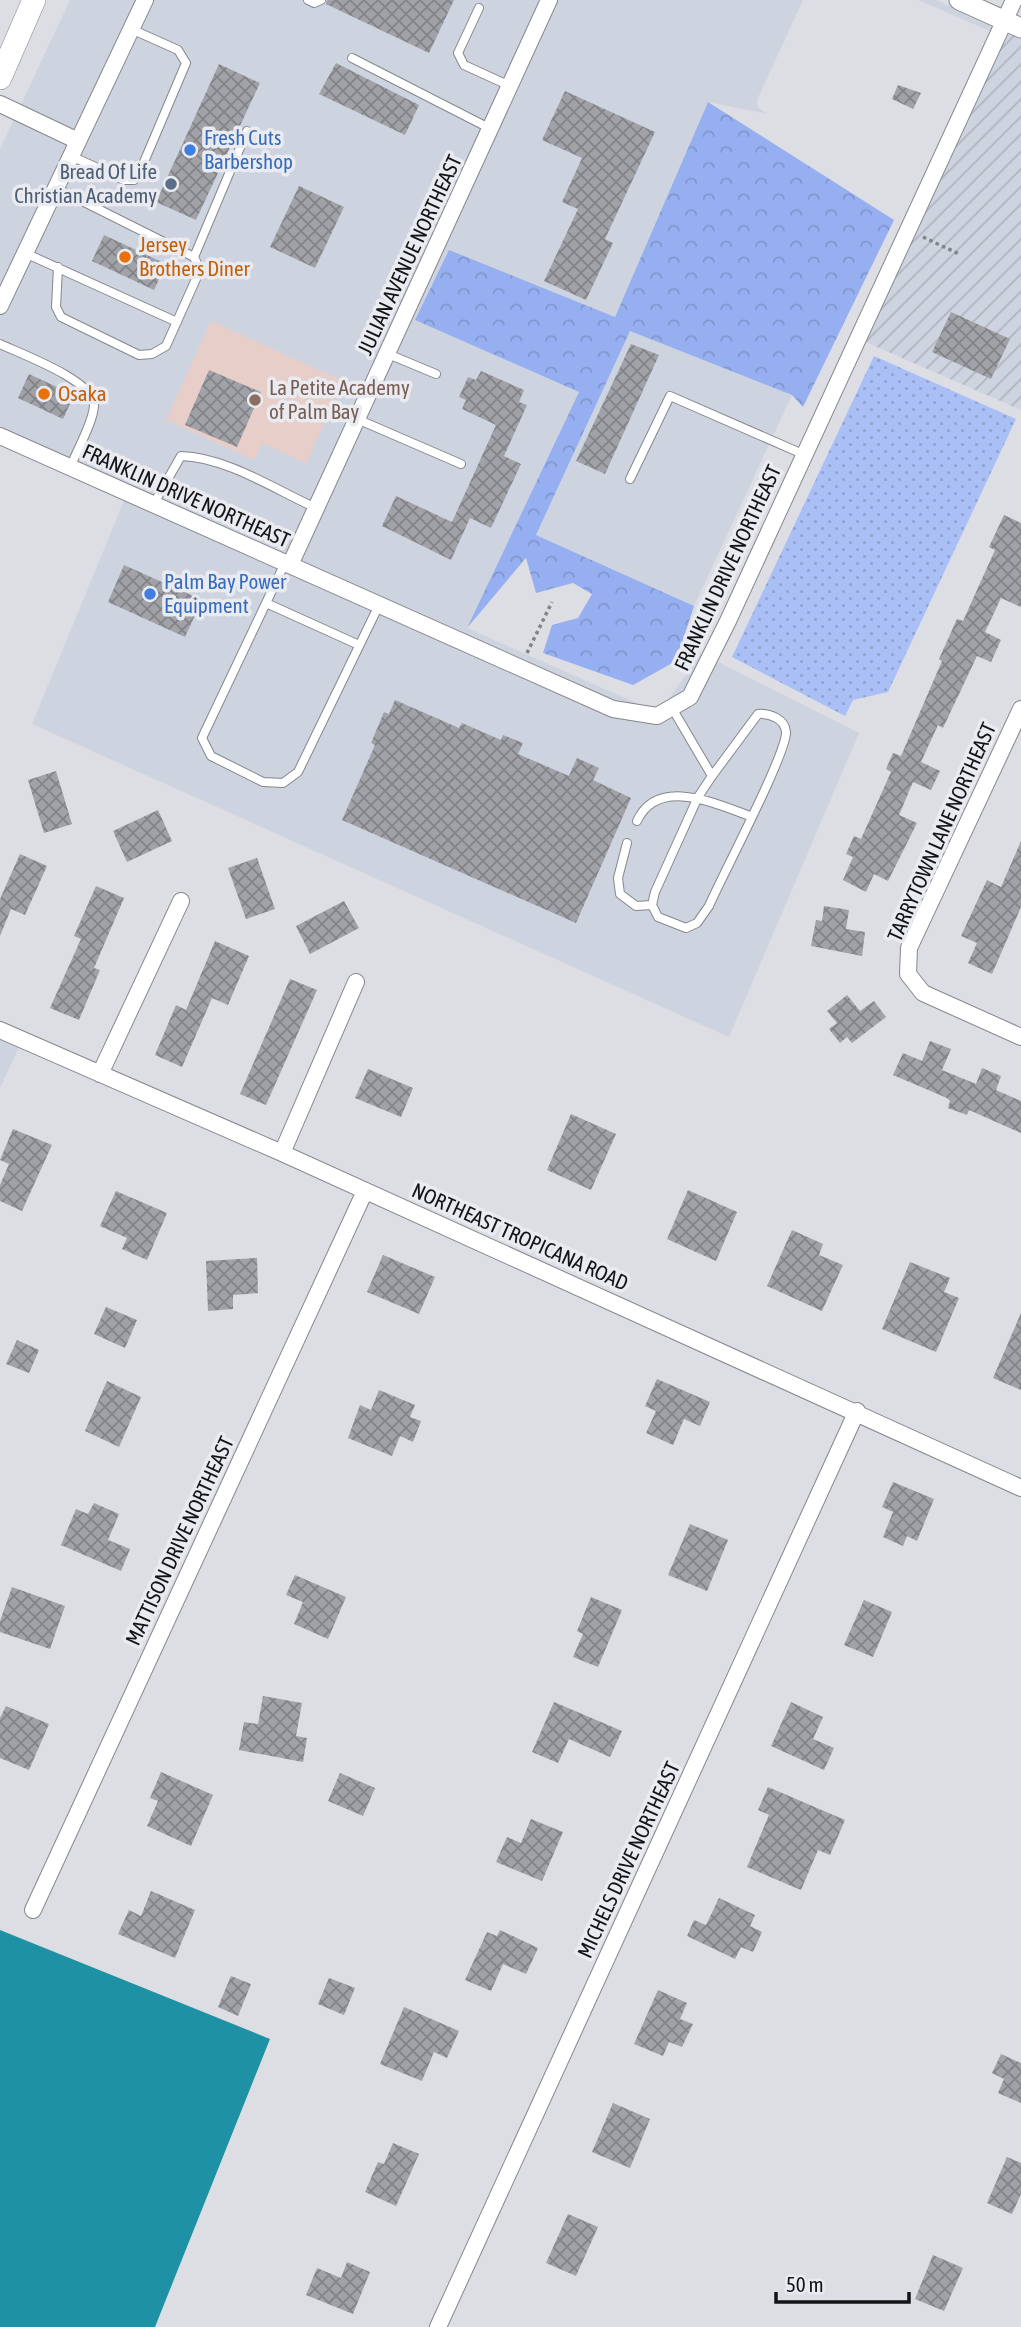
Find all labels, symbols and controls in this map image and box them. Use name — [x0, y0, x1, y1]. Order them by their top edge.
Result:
place label: Fresh Cuts Barbershop — [204, 125, 293, 173]
marker: Fresh Cuts Barbershop — [182, 142, 198, 158]
street label: JULIAN AVENUE NORTHEAST — [352, 151, 466, 358]
place label: Bread Of Life Christian Academy — [14, 159, 157, 207]
marker: Bread Of Life Christian Academy — [163, 176, 179, 192]
place label: Jersey Brothers Diner — [139, 232, 251, 280]
marker: Jersey Brothers Diner — [117, 249, 133, 265]
place label: La Petite Academy of Palm Bay — [269, 375, 410, 423]
place label: Osaka — [58, 381, 106, 405]
marker: Osaka — [36, 386, 52, 402]
marker: La Petite Academy of Palm Bay — [247, 392, 263, 408]
street label: FRANKLIN DRIVE NORTHEAST — [79, 439, 294, 552]
street label: FRANKLIN DRIVE NORTHEAST — [669, 461, 785, 674]
place label: Palm Bay Power Equipment — [164, 569, 287, 617]
marker: Palm Bay Power Equipment — [142, 586, 158, 602]
street label: TARRYTOWN LANE NORTHEAST — [882, 719, 1000, 945]
street label: NORTHEAST TROPICANA ROAD — [409, 1178, 632, 1295]
street label: MATTISON DRIVE NORTHEAST — [120, 1433, 238, 1649]
street label: MICHELS DRIVE NORTHEAST — [572, 1758, 684, 1961]
scale bar — [776, 2260, 909, 2304]
text: 50 m — [786, 2272, 824, 2296]

